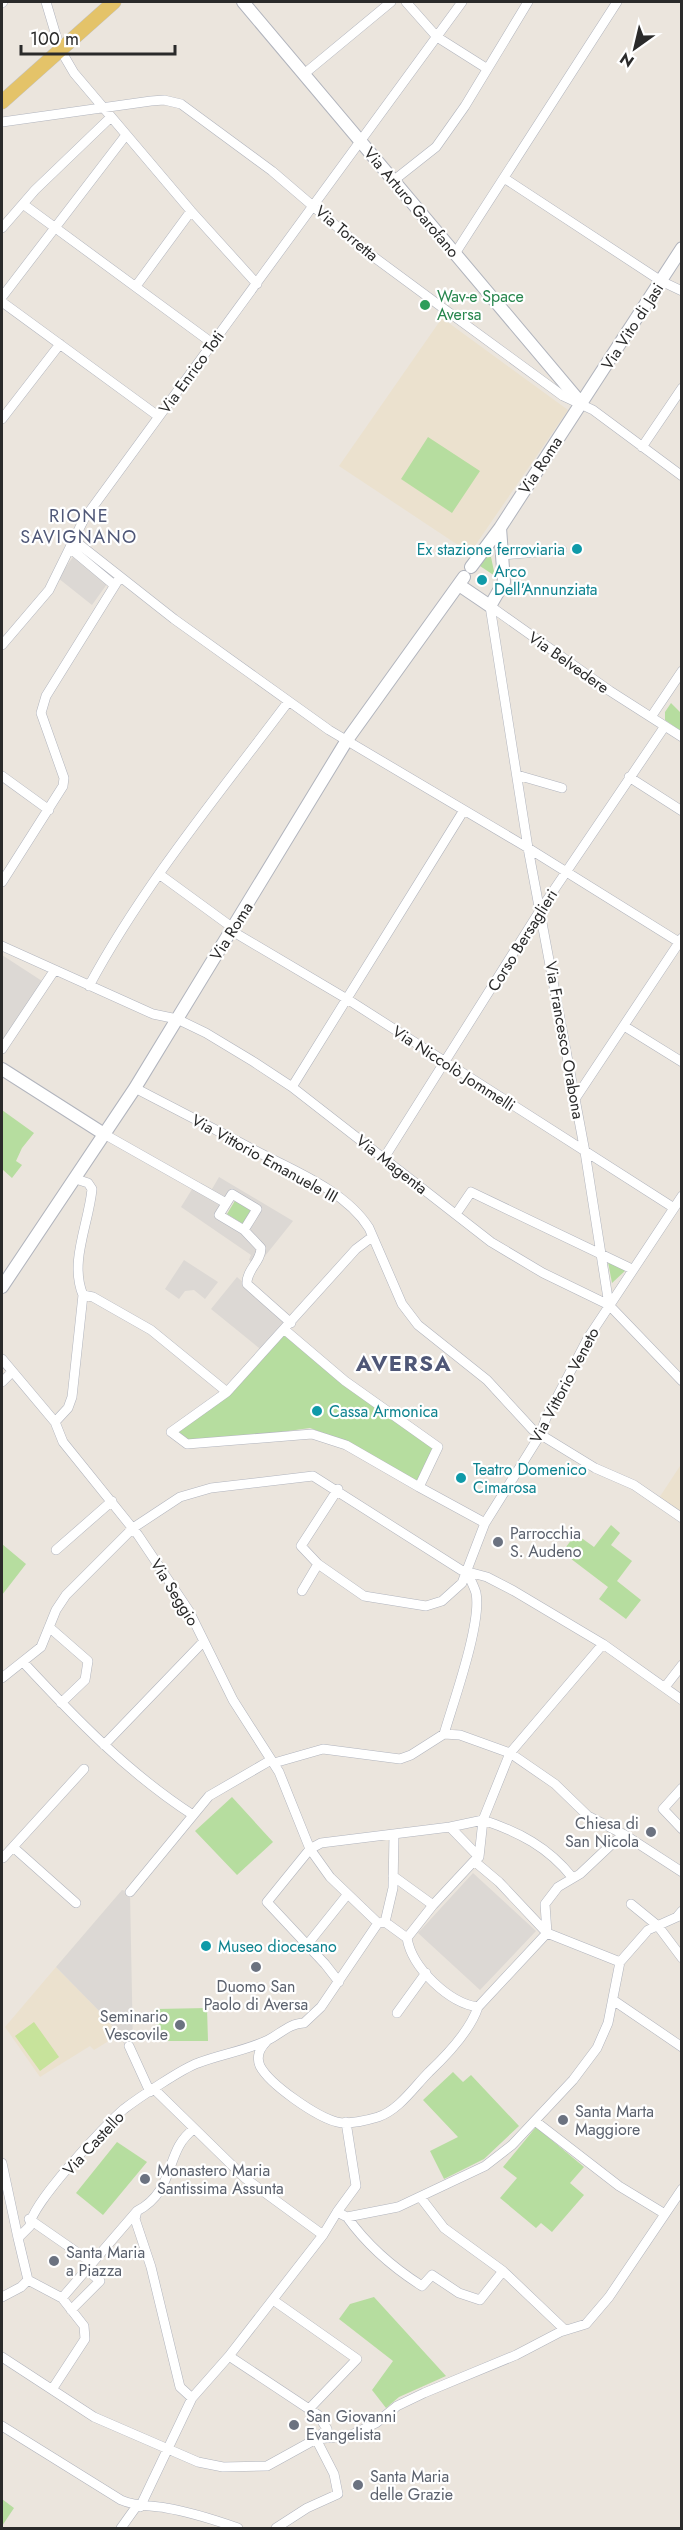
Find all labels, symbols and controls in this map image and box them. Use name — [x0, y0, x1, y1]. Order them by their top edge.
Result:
scale bar — [21, 18, 176, 56]
north arrow — [605, 18, 665, 78]
text: 100 m — [30, 26, 79, 52]
text: N — [615, 47, 639, 73]
street label: Via Arturo Garofano — [359, 142, 465, 263]
street label: Via Torretta — [310, 200, 383, 267]
street label: Via Vito di Jasi — [596, 278, 669, 374]
place label: Wav-e Space Aversa — [437, 285, 524, 326]
marker: Wav-e Space Aversa — [418, 298, 432, 312]
street label: Via Enrico Toti — [153, 326, 229, 419]
street label: Via Roma — [513, 432, 568, 499]
district label: RIONE SAVIGNANO — [20, 503, 138, 550]
place label: Ex stazione ferroviaria — [417, 538, 565, 561]
marker: Ex stazione ferroviaria — [570, 542, 584, 556]
place label: Arco Dell'Annunziata — [494, 560, 598, 601]
marker: Arco Dell'Annunziata — [475, 573, 489, 587]
street label: Via Belvedere — [524, 626, 614, 699]
street label: Corso Bersaglieri — [482, 885, 563, 996]
street label: Via Roma — [204, 898, 258, 965]
street label: Via Francesco Orabona — [539, 959, 590, 1121]
street label: Via Niccolò Jommelli — [388, 1020, 520, 1117]
street label: Via Vittorio Emanuele III — [187, 1109, 342, 1208]
street label: Via Magenta — [351, 1129, 432, 1200]
street label: Via Vittorio Veneto — [524, 1323, 605, 1447]
district label: AVERSA — [355, 1347, 452, 1379]
place label: Cassa Armonica — [329, 1400, 438, 1423]
marker: Cassa Armonica — [310, 1404, 324, 1418]
place label: Teatro Domenico Cimarosa — [473, 1458, 587, 1499]
marker: Teatro Domenico Cimarosa — [454, 1471, 468, 1485]
place label: Parrocchia S. Audeno — [510, 1522, 582, 1563]
marker: Parrocchia S. Audeno — [491, 1535, 505, 1549]
street label: Via Seggio — [145, 1554, 204, 1631]
place label: Chiesa di San Nicola — [565, 1812, 639, 1853]
marker: Chiesa di San Nicola — [644, 1825, 658, 1839]
place label: Museo diocesano — [218, 1935, 337, 1958]
marker: Museo diocesano — [199, 1939, 213, 1953]
marker: Duomo San Paolo di Aversa — [249, 1960, 263, 1974]
place label: Duomo San Paolo di Aversa — [204, 1975, 308, 2016]
place label: Seminario Vescovile — [100, 2005, 168, 2046]
marker: Seminario Vescovile — [173, 2018, 187, 2032]
place label: Santa Marta Maggiore — [575, 2100, 654, 2141]
street label: Via Castello — [58, 2106, 129, 2181]
marker: Santa Marta Maggiore — [556, 2113, 570, 2127]
place label: Monastero Maria Santissima Assunta — [157, 2159, 284, 2200]
marker: Monastero Maria Santissima Assunta — [138, 2172, 152, 2186]
place label: Santa Maria a Piazza — [66, 2241, 145, 2282]
marker: Santa Maria a Piazza — [47, 2254, 61, 2268]
place label: San Giovanni Evangelista — [306, 2405, 396, 2446]
marker: San Giovanni Evangelista — [287, 2418, 301, 2432]
place label: Santa Maria delle Grazie — [370, 2465, 453, 2506]
marker: Santa Maria delle Grazie — [351, 2478, 365, 2492]

